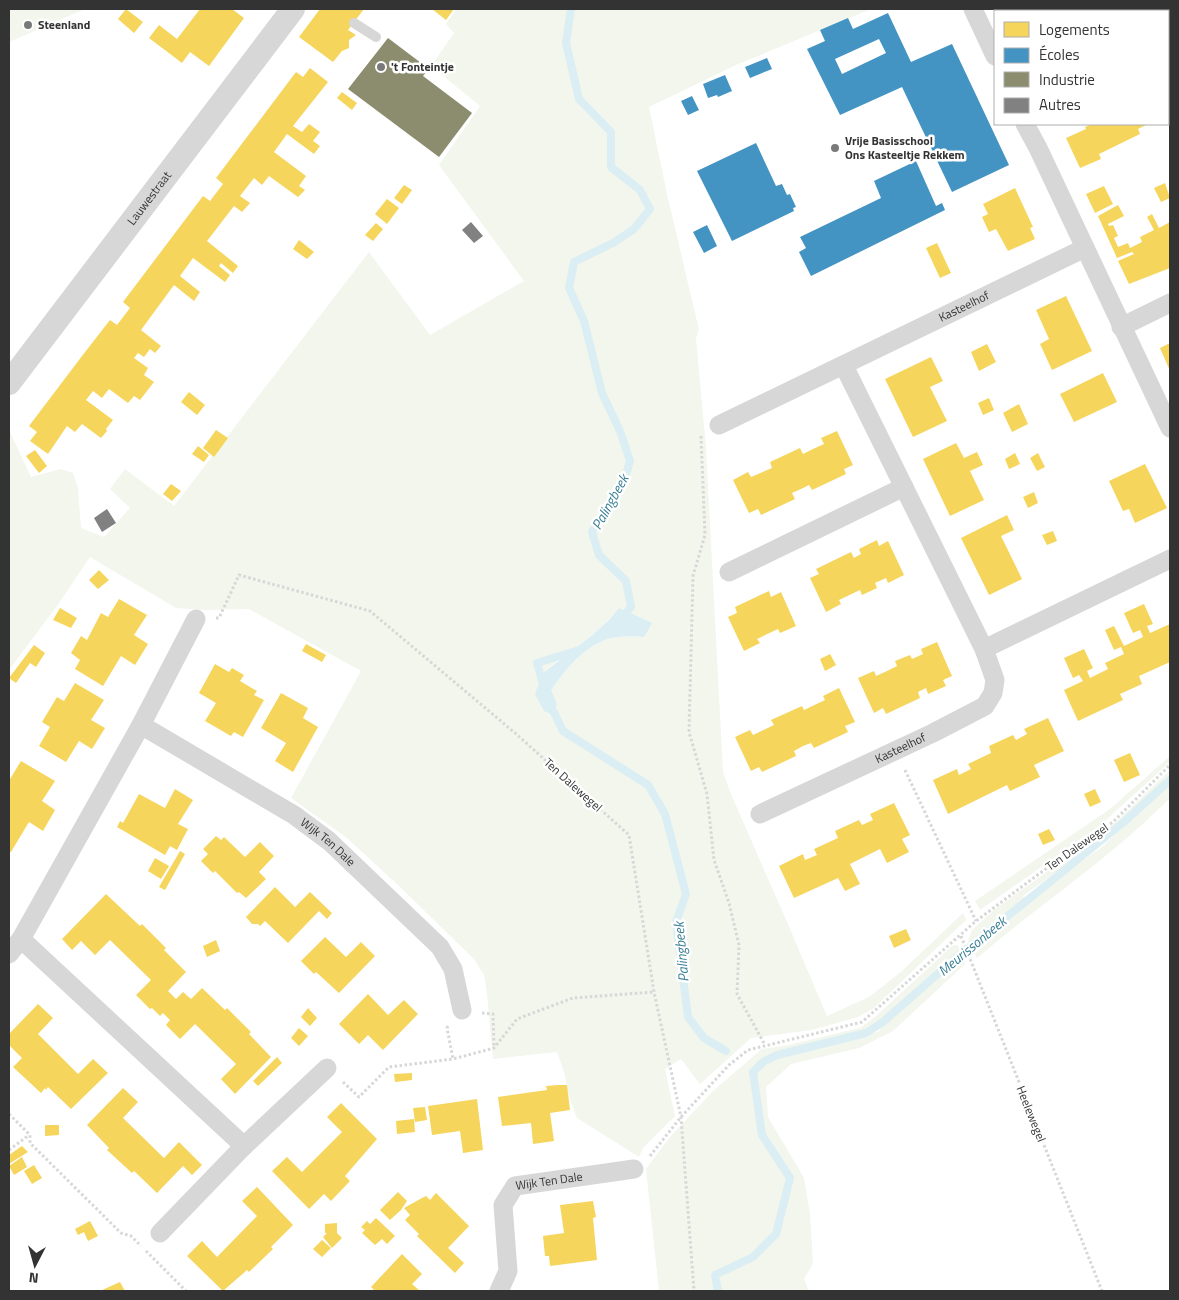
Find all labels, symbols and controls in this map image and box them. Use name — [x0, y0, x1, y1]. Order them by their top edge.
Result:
legend — [994, 10, 1169, 125]
place label: Steenland — [38, 15, 90, 34]
text: Logements — [1039, 18, 1110, 41]
marker: Steenland — [22, 19, 34, 31]
text: Écoles — [1039, 43, 1080, 66]
place label: 't Fonteintje — [391, 57, 454, 76]
marker: 't Fonteintje — [375, 61, 387, 73]
text: Industrie — [1039, 68, 1095, 91]
text: Autres — [1039, 93, 1081, 116]
place label: Vrije Basisschool Ons Kasteeltje Rekkem — [845, 131, 965, 164]
marker: Vrije Basisschool Ons Kasteeltje Rekkem — [829, 142, 841, 154]
street label: Lauwestraat — [122, 166, 176, 229]
street label: Kasteelhof — [935, 286, 992, 327]
water label: Palingbeek — [586, 469, 634, 533]
street label: Kasteelhof — [872, 728, 929, 768]
street label: Ten Dalewegel — [540, 753, 607, 816]
street label: Wijk Ten Dale — [297, 813, 360, 871]
street label: Ten Dalewegel — [1041, 818, 1112, 875]
water label: Meurissonbeek — [933, 910, 1012, 981]
water label: Palingbeek — [667, 919, 694, 983]
street label: Heelewegel — [1012, 1083, 1051, 1145]
street label: Wijk Ten Dale — [514, 1166, 584, 1195]
north arrow — [10, 1240, 60, 1290]
text: N — [28, 1267, 40, 1289]

